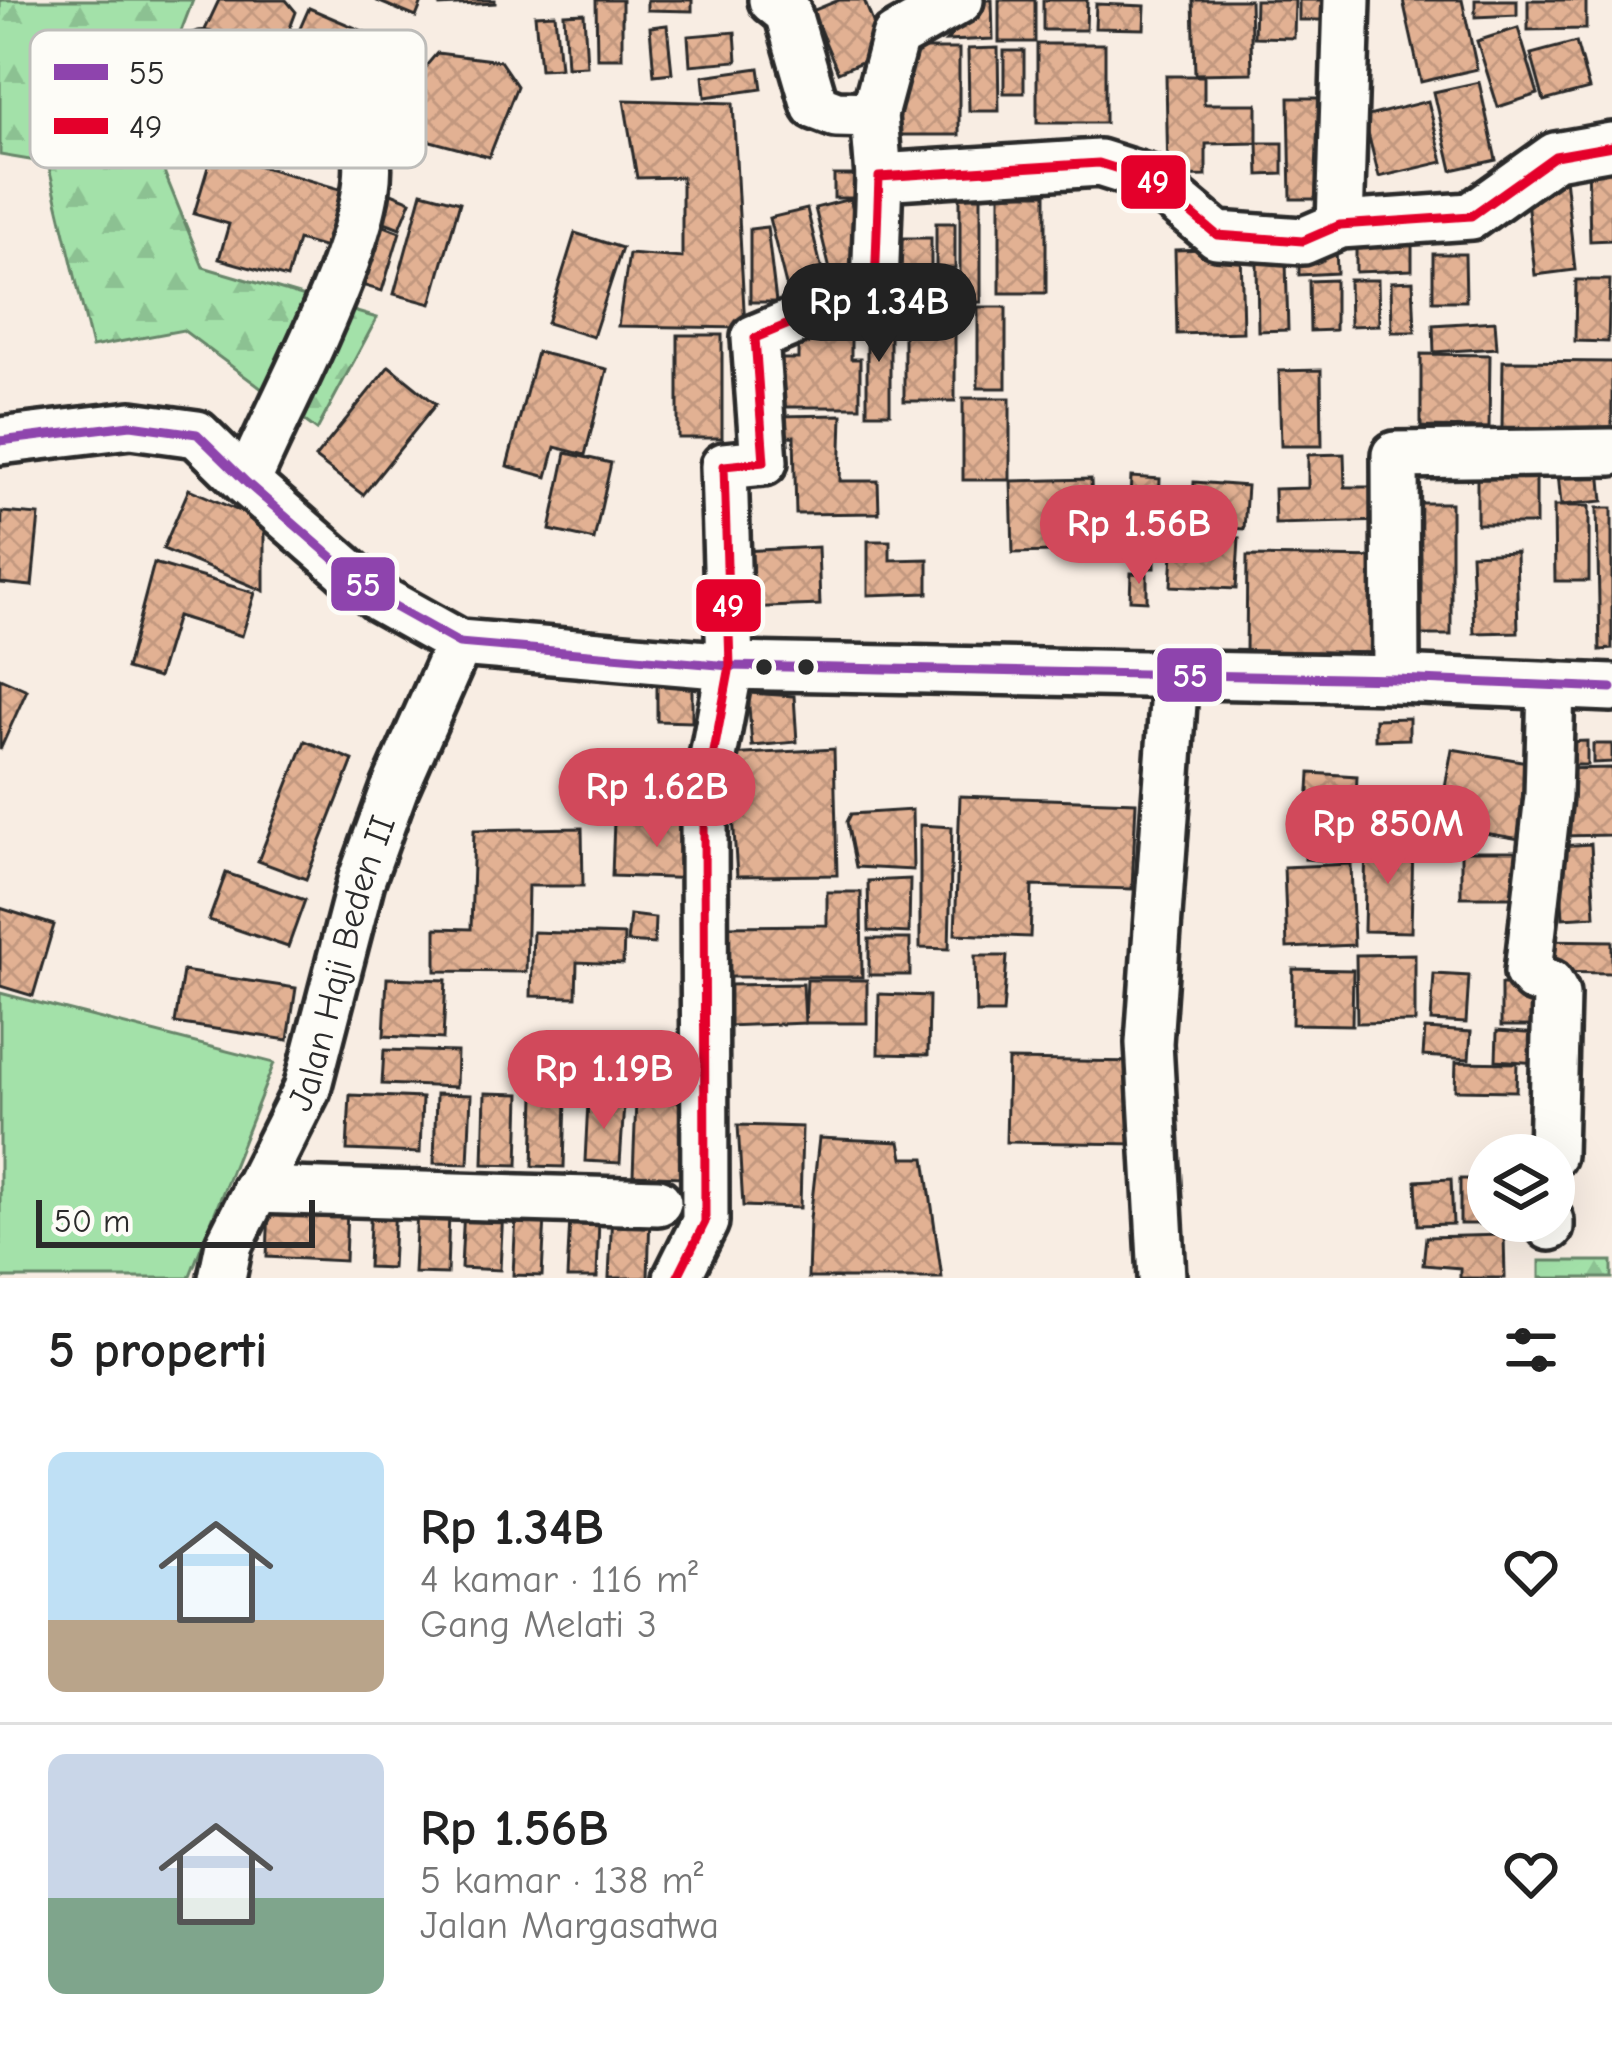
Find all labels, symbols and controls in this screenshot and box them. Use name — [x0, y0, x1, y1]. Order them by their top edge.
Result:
legend — [30, 30, 426, 168]
text: 55 — [129, 54, 165, 92]
text: 49 — [129, 108, 163, 146]
line badge: 49 — [1119, 153, 1188, 211]
text: 49 — [1137, 163, 1169, 201]
pin: Rp 1.34B — [755, 263, 1003, 365]
text: Rp 1.34B — [809, 279, 949, 324]
pin: Rp 1.56B — [1015, 485, 1263, 587]
text: Rp 1.56B — [1067, 501, 1211, 546]
line badge: 55 — [329, 555, 397, 613]
text: 55 — [345, 566, 381, 604]
line badge: 49 — [694, 577, 763, 634]
text: 49 — [712, 587, 744, 625]
line badge: 55 — [1155, 646, 1224, 704]
unlabelled marker — [753, 656, 775, 678]
unlabelled marker — [795, 656, 817, 678]
text: 55 — [1172, 657, 1208, 695]
pin: Rp 1.62B — [533, 748, 781, 850]
text: Rp 1.62B — [586, 764, 728, 809]
pin: Rp 850M — [1277, 785, 1499, 887]
text: Rp 850M — [1312, 801, 1464, 846]
street label: Jalan Haji Beden II — [279, 810, 403, 1117]
pin: Rp 1.19B — [480, 1030, 728, 1132]
text: Rp 1.19B — [535, 1046, 673, 1091]
map controls — [1467, 1134, 1575, 1242]
button: layers — [1467, 1134, 1575, 1242]
scale bar — [36, 1194, 315, 1247]
text: 50 m — [54, 1202, 130, 1240]
icon: filters — [1498, 1317, 1564, 1383]
text: 5 properti — [48, 1321, 267, 1380]
text: Rp 1.34B — [420, 1498, 604, 1557]
icon: home — [144, 1500, 288, 1644]
icon: heart — [1498, 1539, 1564, 1605]
text: 4 kamar · 116 m² — [420, 1557, 698, 1602]
text: Gang Melati 3 — [420, 1602, 657, 1647]
text: Rp 1.56B — [420, 1799, 609, 1858]
icon: home — [144, 1802, 288, 1946]
icon: heart — [1498, 1841, 1564, 1907]
text: 5 kamar · 138 m² — [420, 1858, 703, 1903]
text: Jalan Margasatwa — [420, 1903, 719, 1948]

